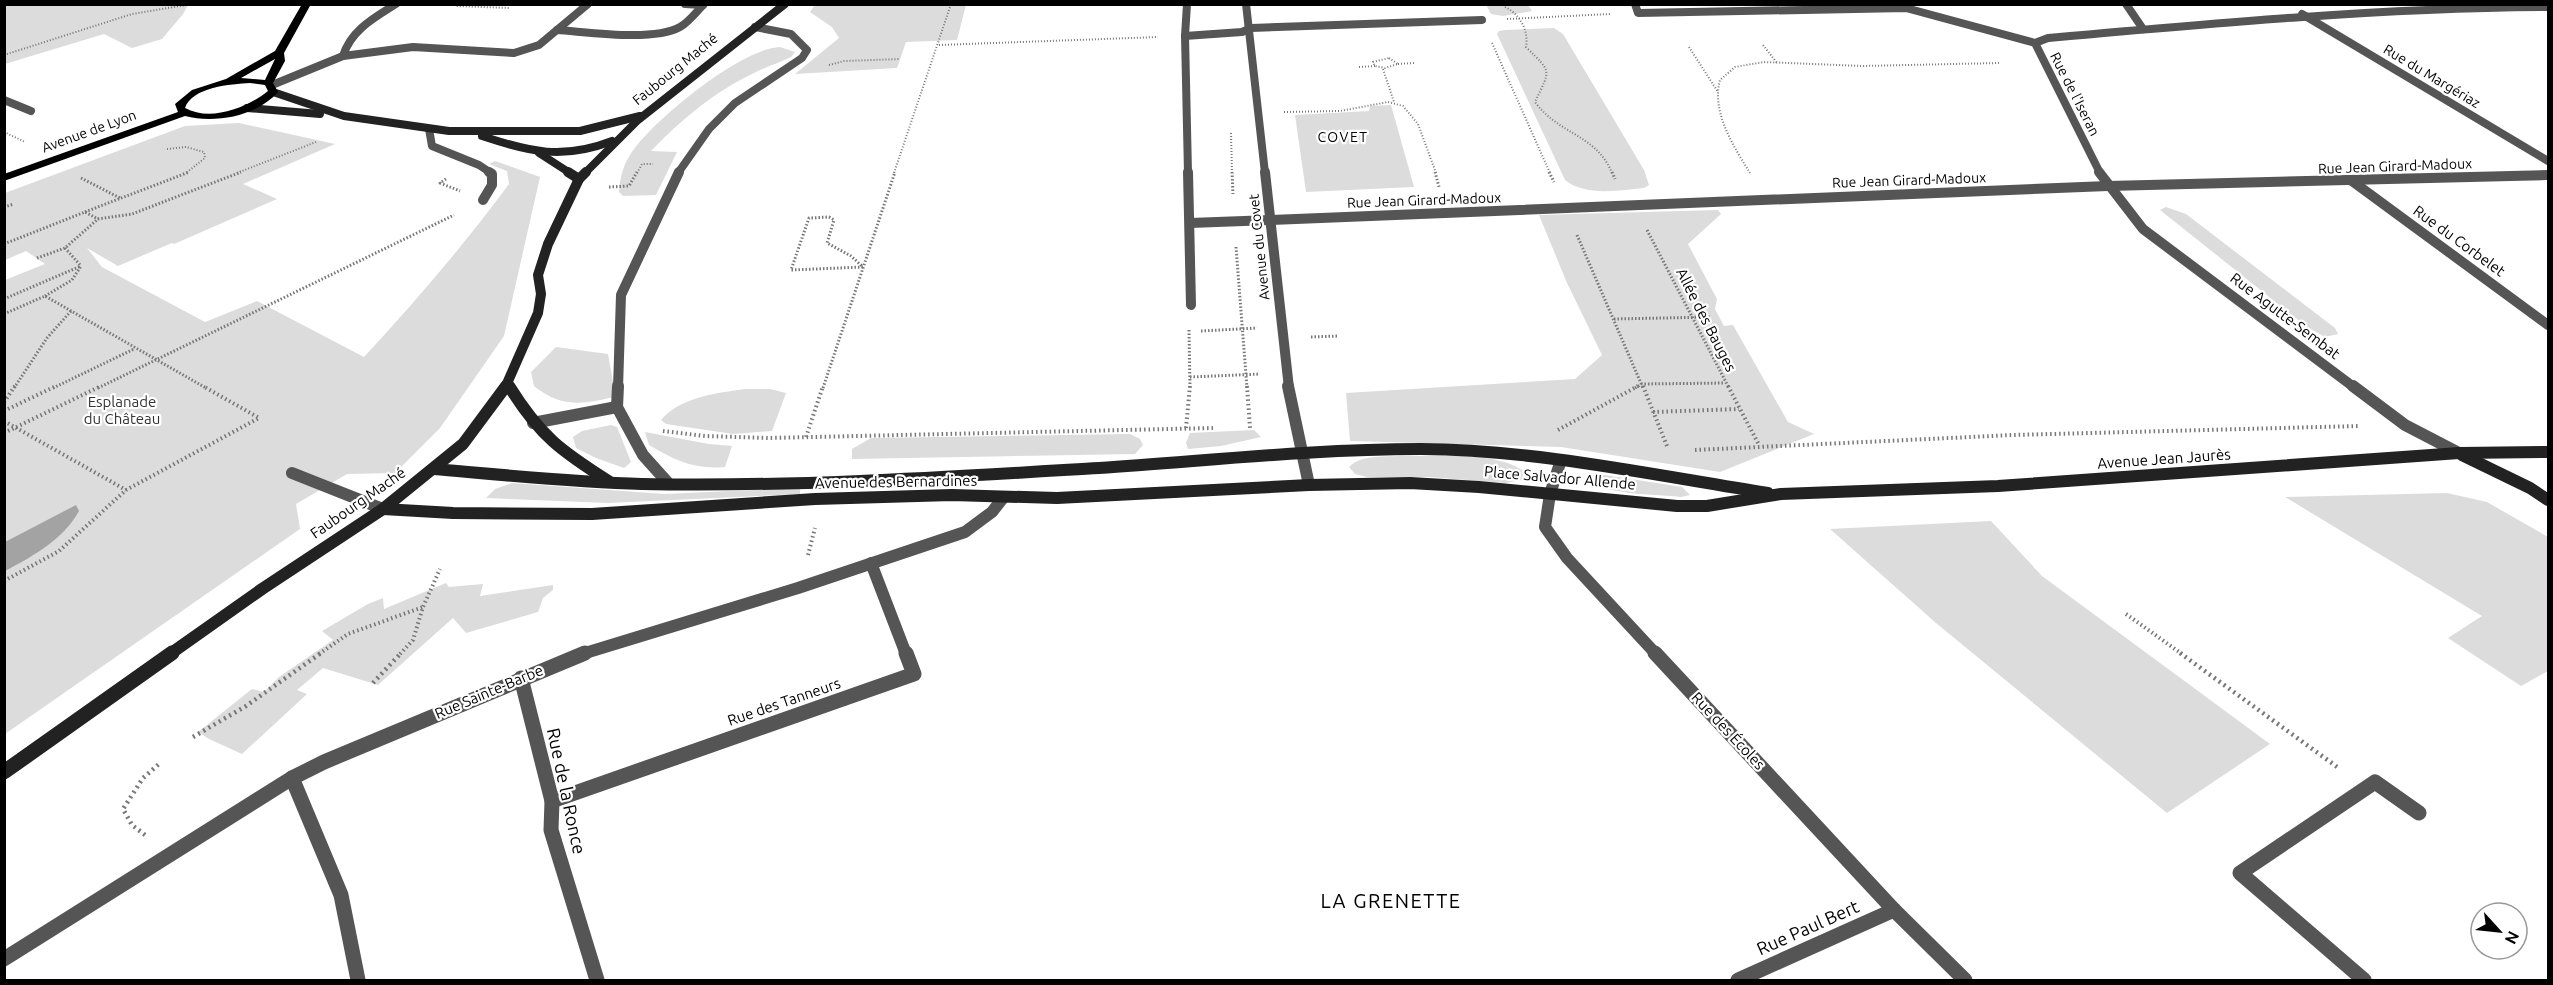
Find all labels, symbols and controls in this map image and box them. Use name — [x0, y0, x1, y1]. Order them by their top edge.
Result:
street label: Faubourg Maché — [629, 30, 721, 108]
street label: Rue du Margériaz — [2381, 41, 2483, 111]
street label: Rue de l'Iseran — [2047, 50, 2103, 138]
street label: Avenue de Lyon — [40, 106, 138, 156]
district label: COVET — [1317, 129, 1369, 145]
street label: Rue Jean Girard-Madoux — [2318, 155, 2472, 177]
street label: Rue Jean Girard-Madoux — [1832, 169, 1986, 191]
street label: Rue Jean Girard-Madoux — [1347, 189, 1501, 211]
street label: Avenue du Covet — [1245, 193, 1273, 301]
street label: Rue du Corbelet — [2410, 202, 2509, 280]
street label: Allée des Bauges — [1673, 265, 1740, 374]
street label: Rue Agutte-Sembat — [2227, 269, 2343, 362]
park label: Esplanade du Château — [84, 393, 160, 427]
street label: Avenue Jean Jaurès — [2097, 445, 2231, 472]
street label: Place Salvador Allende — [1484, 462, 1636, 493]
street label: Faubourg Maché — [307, 464, 408, 542]
street label: Avenue des Bernardines — [815, 472, 977, 491]
street label: Rue Sainte-Barbe — [432, 661, 545, 722]
street label: Rue des Tanneurs — [725, 674, 843, 729]
street label: Rue des Écoles — [1688, 688, 1768, 773]
street label: Rue de la Ronce — [544, 726, 590, 856]
district label: LA GRENETTE — [1320, 889, 1462, 912]
street label: Rue Paul Bert — [1753, 896, 1862, 959]
north arrow — [2469, 901, 2529, 961]
text: N — [2502, 928, 2523, 947]

